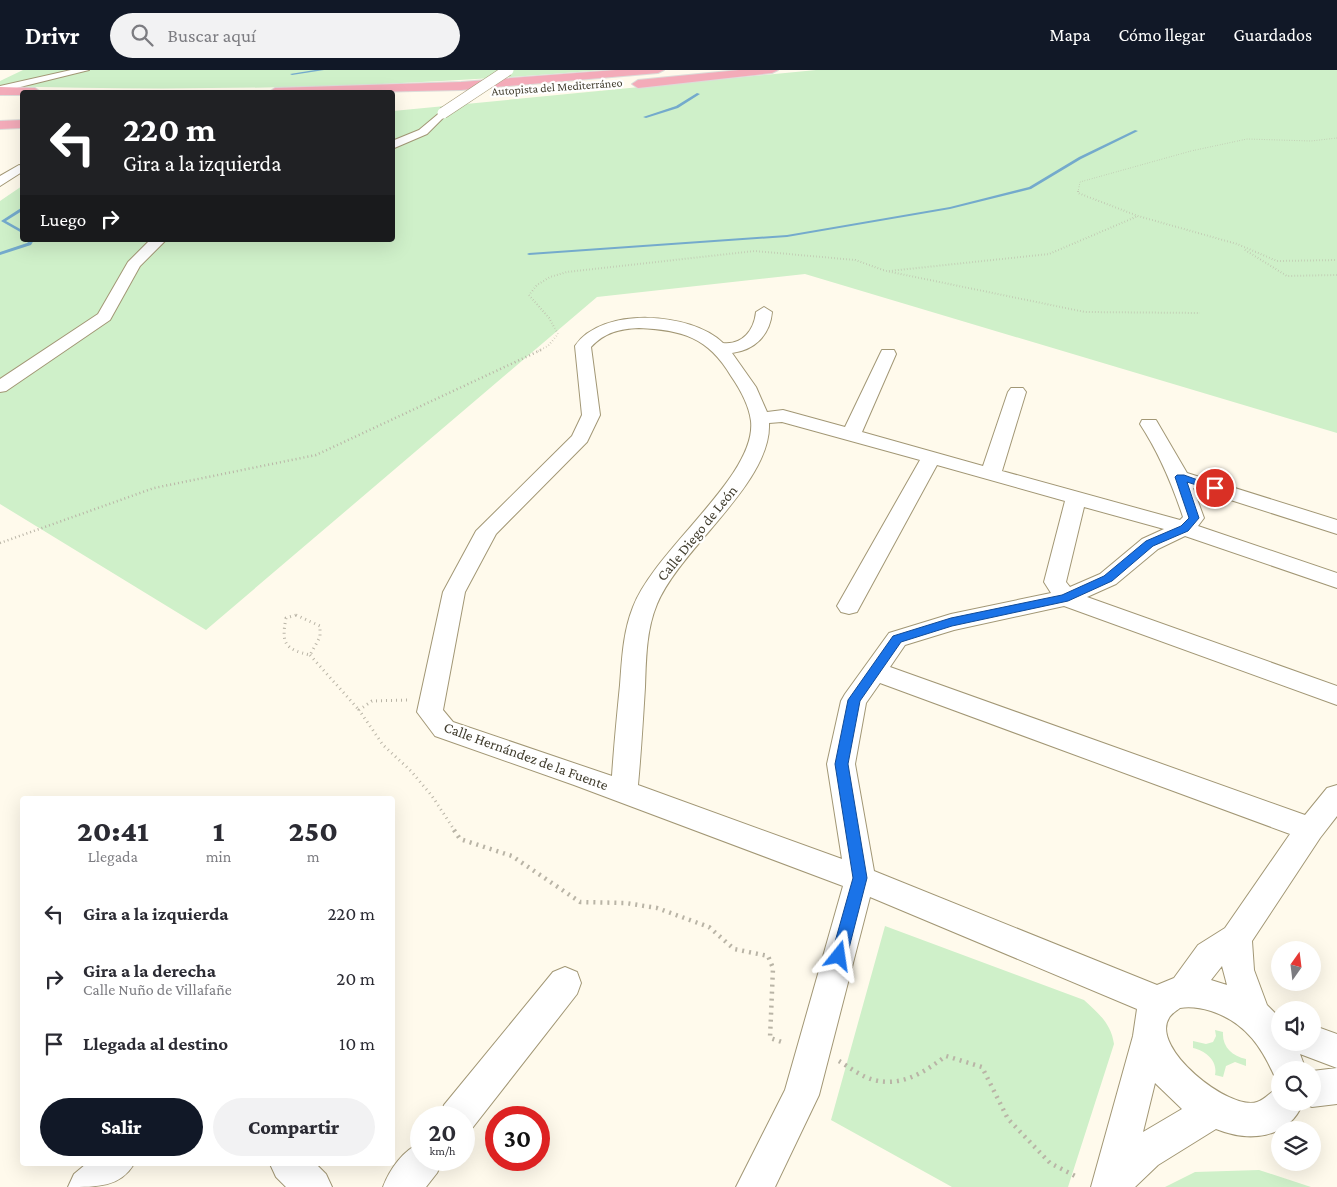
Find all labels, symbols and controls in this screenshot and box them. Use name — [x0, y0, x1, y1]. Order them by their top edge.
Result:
search box — [110, 13, 460, 58]
icon: search — [128, 21, 156, 49]
text: Drivr — [25, 22, 80, 49]
text: Buscar aquí — [168, 25, 256, 46]
text: Mapa — [1049, 25, 1090, 45]
text: Cómo llegar — [1118, 25, 1205, 45]
text: Guardados — [1233, 25, 1312, 45]
street label: Autopista del Mediterráneo — [491, 75, 623, 99]
icon: left — [40, 110, 105, 175]
text: 220 m — [123, 110, 216, 149]
text: Gira a la izquierda — [123, 151, 281, 176]
icon: right — [96, 205, 124, 233]
text: Luego — [40, 209, 86, 230]
pin — [1194, 467, 1236, 509]
icon: arrive — [1201, 474, 1229, 502]
street label: Calle Diego de León — [654, 482, 741, 584]
street label: Calle Hernández de la Fuente — [442, 719, 611, 793]
text: 20:41 — [77, 814, 149, 847]
text: 1 — [213, 814, 224, 847]
text: 250 — [288, 814, 338, 847]
text: Llegada — [88, 848, 138, 865]
text: min — [206, 848, 231, 865]
text: m — [307, 848, 320, 865]
icon: left — [40, 900, 68, 928]
text: Gira a la izquierda — [83, 903, 229, 924]
text: 220 m — [327, 903, 375, 924]
position arrow — [812, 929, 864, 981]
north arrow — [1271, 941, 1321, 991]
map controls — [1271, 941, 1321, 1171]
text: Gira a la derecha — [83, 960, 216, 981]
icon: right — [40, 965, 68, 993]
text: 20 m — [336, 968, 375, 989]
text: Calle Nuño de Villafañe — [83, 981, 232, 998]
button: sound — [1271, 1001, 1321, 1051]
icon: arrive — [40, 1030, 68, 1058]
text: Llegada al destino — [83, 1033, 228, 1054]
text: 10 m — [339, 1033, 375, 1054]
button: search — [1271, 1061, 1321, 1111]
button: Salir — [40, 1098, 203, 1156]
button: Compartir — [213, 1098, 375, 1156]
speed limit sign: 30 — [485, 1106, 550, 1171]
text: 20 — [429, 1119, 456, 1146]
button: layers — [1271, 1121, 1321, 1171]
text: km/h — [430, 1144, 455, 1158]

